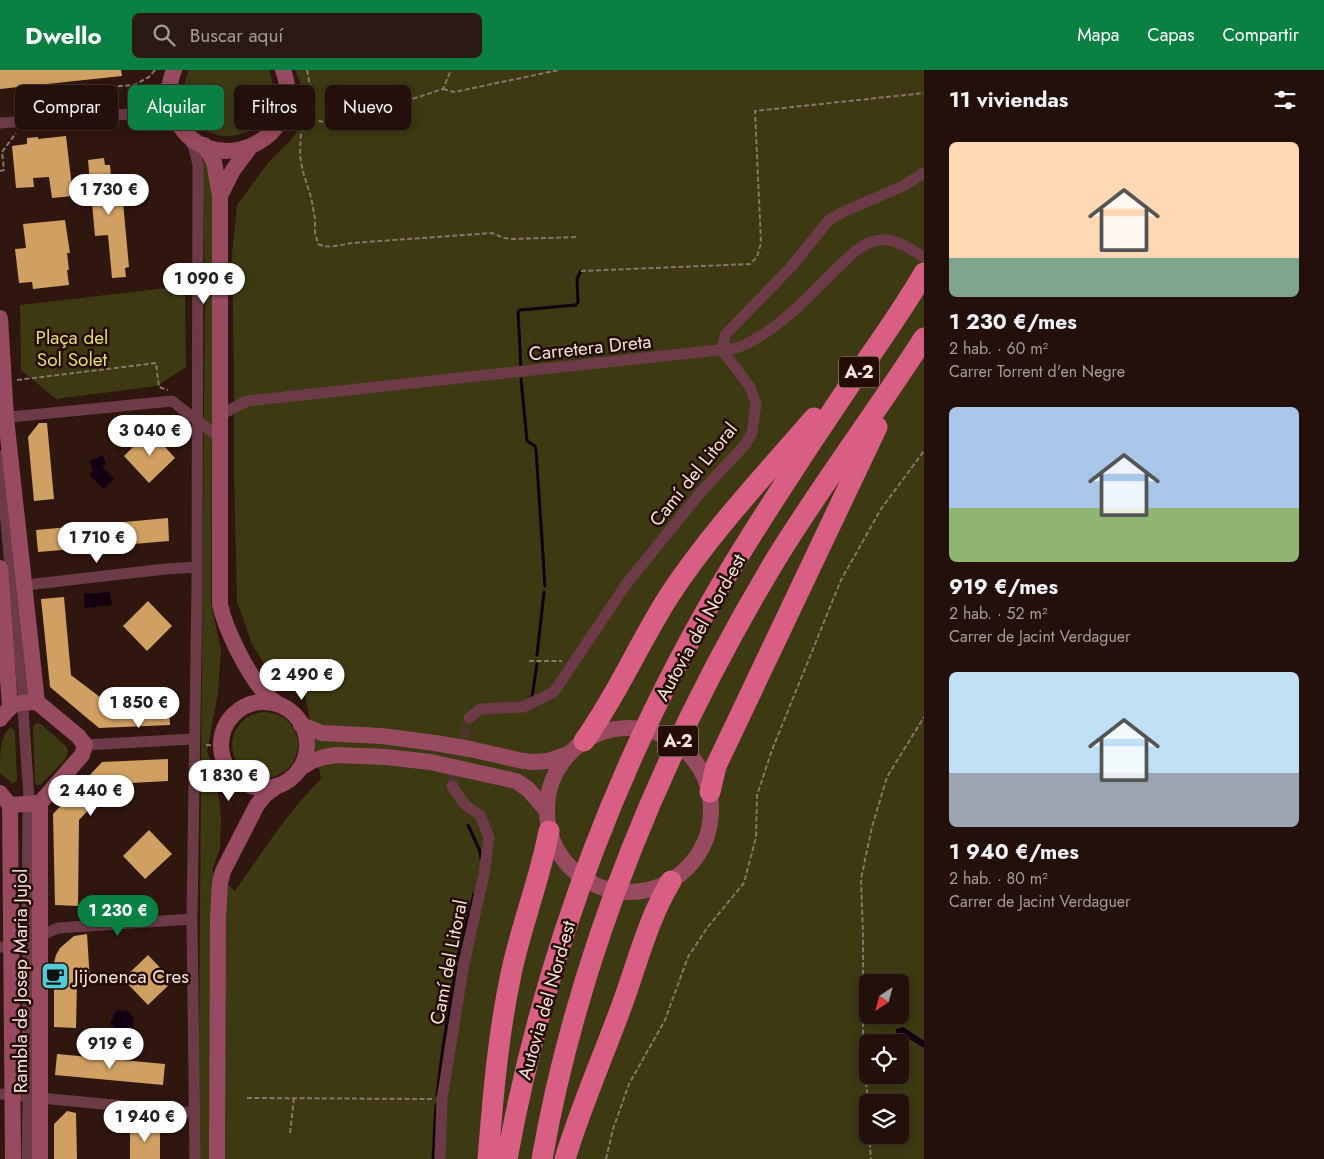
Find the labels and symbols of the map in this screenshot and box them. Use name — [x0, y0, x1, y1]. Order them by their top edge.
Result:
pin: 1 730 € — [63, 174, 155, 216]
pin: 1 090 € — [158, 262, 250, 305]
park label: Plaça del Sol Solet — [36, 324, 108, 373]
street label: Carretera Dreta — [527, 328, 653, 367]
road number: A-2 — [839, 356, 879, 388]
pin: 3 040 € — [104, 414, 196, 457]
street label: Camí del Litoral — [643, 417, 744, 532]
pin: 1 710 € — [51, 522, 143, 564]
street label: Autovia del Nord-est — [649, 549, 752, 706]
pin: 2 490 € — [256, 658, 348, 701]
pin: 1 850 € — [93, 686, 185, 729]
road number: A-2 — [658, 726, 698, 756]
pin: 1 830 € — [183, 760, 275, 802]
pin: 2 440 € — [45, 774, 137, 817]
street label: Rambla de Josep Maria Jujol — [7, 869, 34, 1093]
pin: 1 230 € — [72, 894, 164, 937]
street label: Camí del Litoral — [423, 897, 474, 1027]
street label: Autovia del Nord-est — [511, 917, 582, 1083]
cafe icon: Jijonenca Cres — [40, 961, 70, 991]
place label: Jijonenca Cres — [71, 963, 189, 990]
north arrow — [859, 974, 909, 1024]
pin: 919 € — [75, 1028, 145, 1070]
pin: 1 940 € — [99, 1100, 191, 1143]

